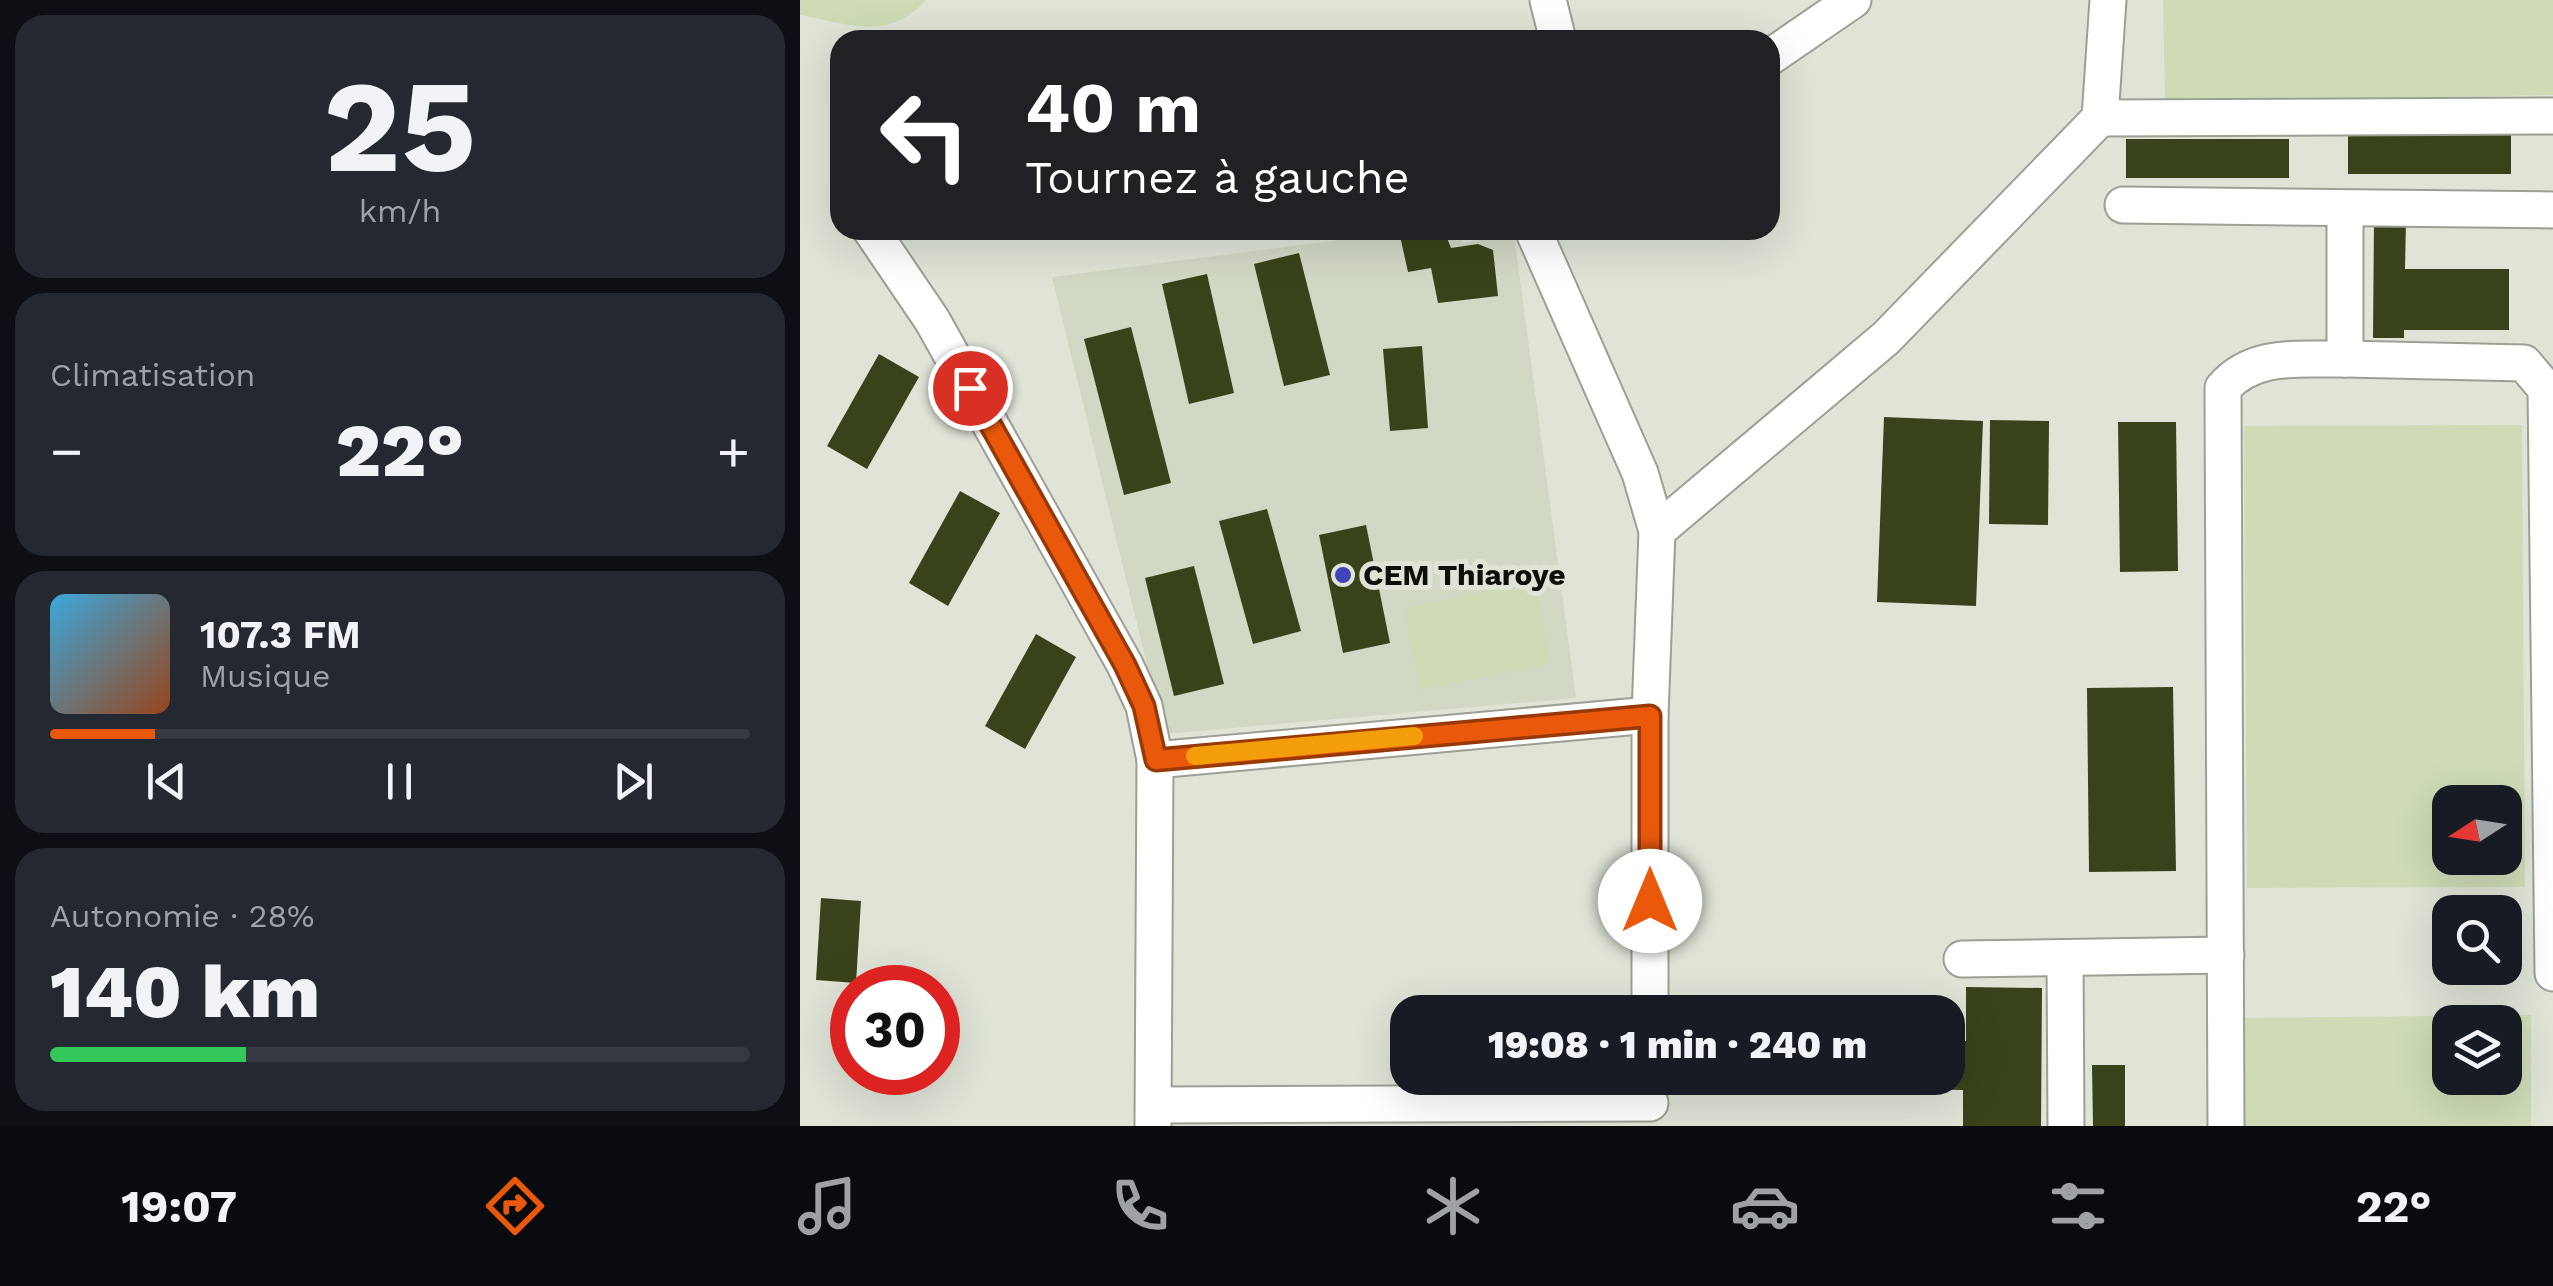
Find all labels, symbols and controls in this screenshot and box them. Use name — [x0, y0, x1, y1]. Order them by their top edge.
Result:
text: 25 — [323, 50, 477, 203]
text: 40 m — [1025, 67, 1201, 149]
icon: left — [860, 70, 990, 200]
text: Tournez à gauche — [1025, 151, 1410, 204]
text: km/h — [359, 192, 441, 230]
pin — [928, 346, 1013, 431]
text: Climatisation — [50, 356, 255, 394]
icon: arrive — [943, 361, 998, 416]
text: 22° — [336, 406, 464, 494]
text: − — [50, 419, 83, 483]
text: + — [717, 419, 750, 483]
place label: CEM Thiaroye — [1363, 557, 1566, 592]
marker: CEM Thiaroye — [1332, 564, 1354, 586]
text: 107.3 FM — [200, 613, 361, 657]
text: Musique — [200, 657, 330, 695]
icon: previous — [139, 754, 194, 809]
icon: pause — [372, 754, 427, 809]
icon: next — [606, 754, 661, 809]
north arrow — [2432, 785, 2522, 875]
map controls — [2432, 785, 2522, 1095]
position arrow — [1598, 849, 1702, 953]
button: search — [2432, 895, 2522, 985]
text: Autonomie · 28% — [50, 897, 314, 935]
text: 140 km — [50, 947, 320, 1035]
speed limit sign: 30 — [830, 965, 960, 1095]
button: layers — [2432, 1005, 2522, 1095]
text: 19:08 · 1 min · 240 m — [1488, 1023, 1867, 1067]
icon: directions — [480, 1171, 550, 1241]
icon: music — [792, 1171, 862, 1241]
icon: phone — [1105, 1171, 1175, 1241]
icon: climate — [1418, 1171, 1488, 1241]
icon: car — [1730, 1171, 1800, 1241]
icon: filters — [2043, 1171, 2113, 1241]
text: 19:07 — [121, 1180, 237, 1233]
text: 22° — [2356, 1180, 2432, 1233]

